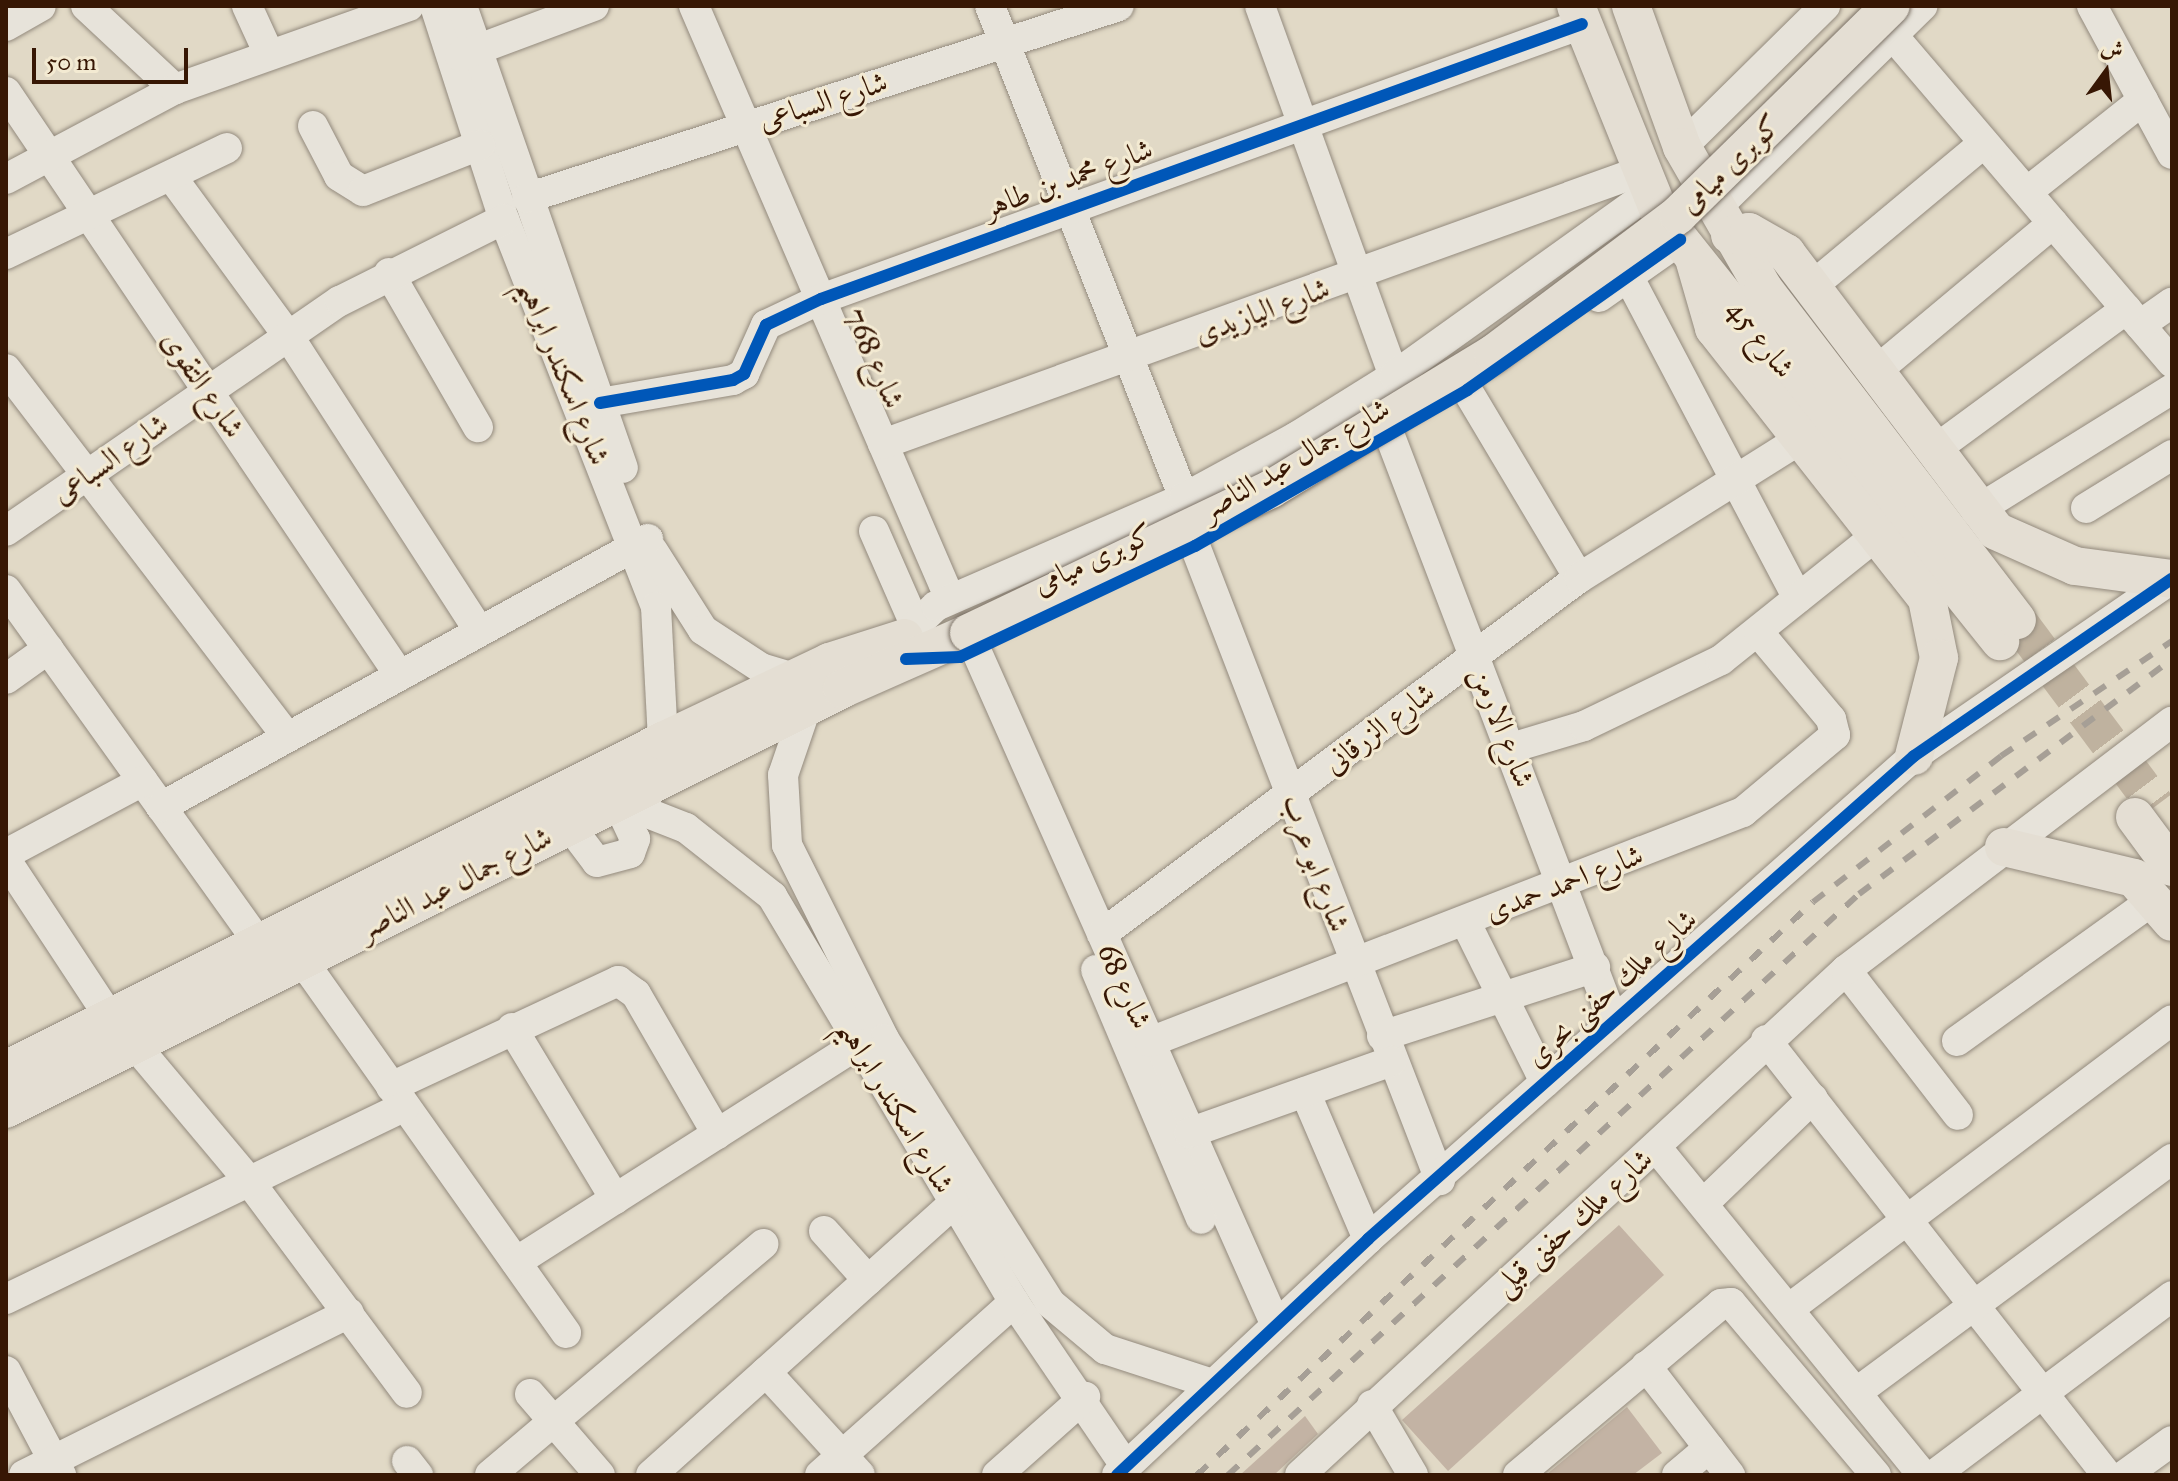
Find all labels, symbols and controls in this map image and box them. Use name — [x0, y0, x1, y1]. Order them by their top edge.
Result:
scale bar — [36, 32, 192, 82]
north arrow — [2066, 32, 2146, 112]
text: ش — [2098, 32, 2126, 64]
text: 50 m — [46, 47, 96, 77]
street label: شارع السباعى — [754, 63, 892, 139]
street label: كوبرى ميامى — [1671, 107, 1789, 221]
street label: شارع محمد بن طاهر — [978, 131, 1158, 225]
street label: شارع اليازيدى — [1189, 270, 1335, 352]
street label: شارع اسكندر ابراهيم — [510, 274, 618, 470]
street label: شارع 45 — [1719, 293, 1803, 385]
street label: شارع 768 — [838, 302, 912, 414]
street label: شارع التقوى — [154, 323, 252, 445]
street label: شارع جمال عبد الناصر — [1194, 390, 1396, 528]
street label: شارع السباعى — [45, 406, 175, 512]
street label: كوبرى ميامى — [1027, 516, 1159, 602]
street label: شارع الارمن — [1464, 662, 1542, 792]
street label: شارع الزرقانى — [1316, 675, 1442, 781]
street label: شارع ابو عرب — [1274, 789, 1358, 937]
street label: شارع جمال عبد الناصر — [352, 819, 558, 947]
street label: شارع احمد حمدى — [1480, 836, 1648, 930]
street label: شارع ملك حفنى بحرى — [1518, 901, 1704, 1075]
street label: شارع 68 — [1090, 938, 1160, 1034]
street label: شارع اسكندر ابراهيم — [830, 1012, 962, 1200]
street label: شارع ملك حفنى قبلى — [1486, 1141, 1660, 1303]

